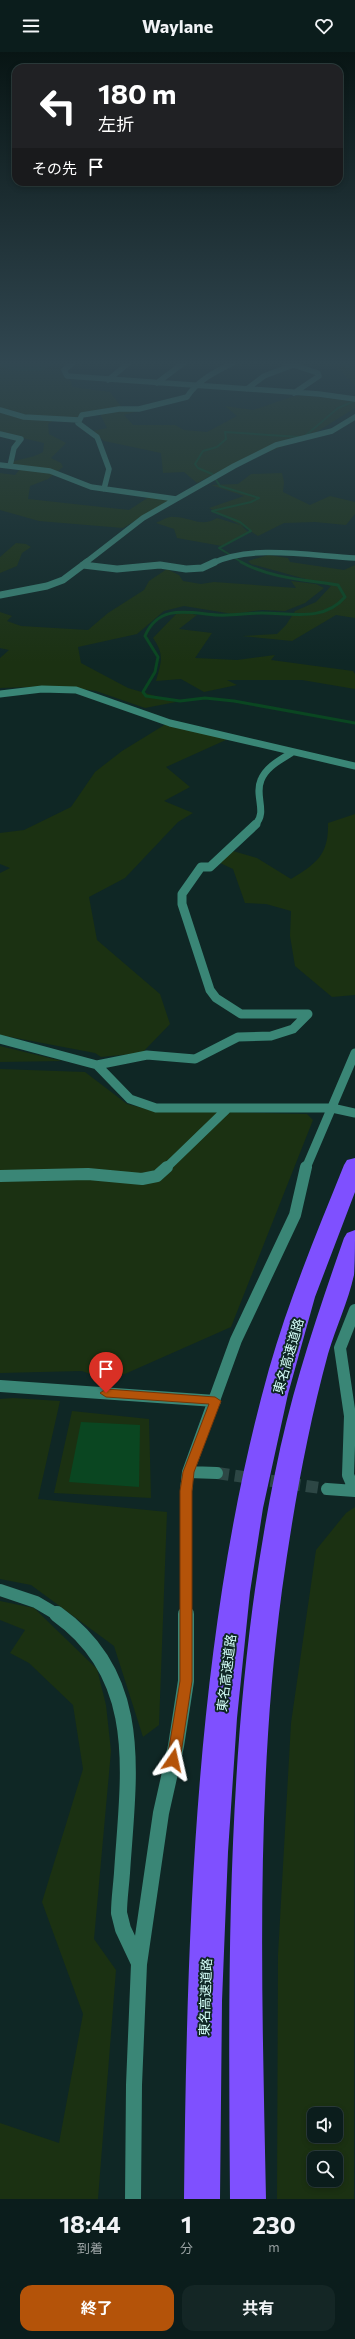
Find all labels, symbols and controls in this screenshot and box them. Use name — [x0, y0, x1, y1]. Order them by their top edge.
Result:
icon: menu — [20, 15, 42, 37]
text: Waylane — [142, 15, 213, 37]
icon: heart — [313, 15, 335, 37]
text: 180 m — [98, 76, 176, 110]
icon: left — [32, 80, 84, 132]
text: 左折 — [98, 113, 134, 135]
icon: arrive — [85, 156, 107, 178]
text: その先 — [32, 159, 77, 177]
street label: 東名高速道路 — [270, 1316, 306, 1396]
pin — [89, 1352, 123, 1393]
icon: arrive — [95, 1358, 117, 1380]
street label: 東名高速道路 — [213, 1633, 239, 1713]
position arrow — [152, 1739, 194, 1781]
street label: 東名高速道路 — [196, 1958, 214, 2036]
map controls — [307, 2107, 343, 2187]
button: sound — [307, 2107, 343, 2143]
button: search — [307, 2151, 343, 2187]
text: 18:44 — [59, 2209, 121, 2238]
text: 1 — [181, 2209, 192, 2238]
text: 230 — [252, 2210, 296, 2239]
text: m — [268, 2239, 280, 2255]
text: 到着 — [77, 2240, 103, 2256]
text: 分 — [180, 2240, 193, 2256]
button: 終了 — [20, 2285, 174, 2331]
button: 共有 — [182, 2285, 335, 2331]

